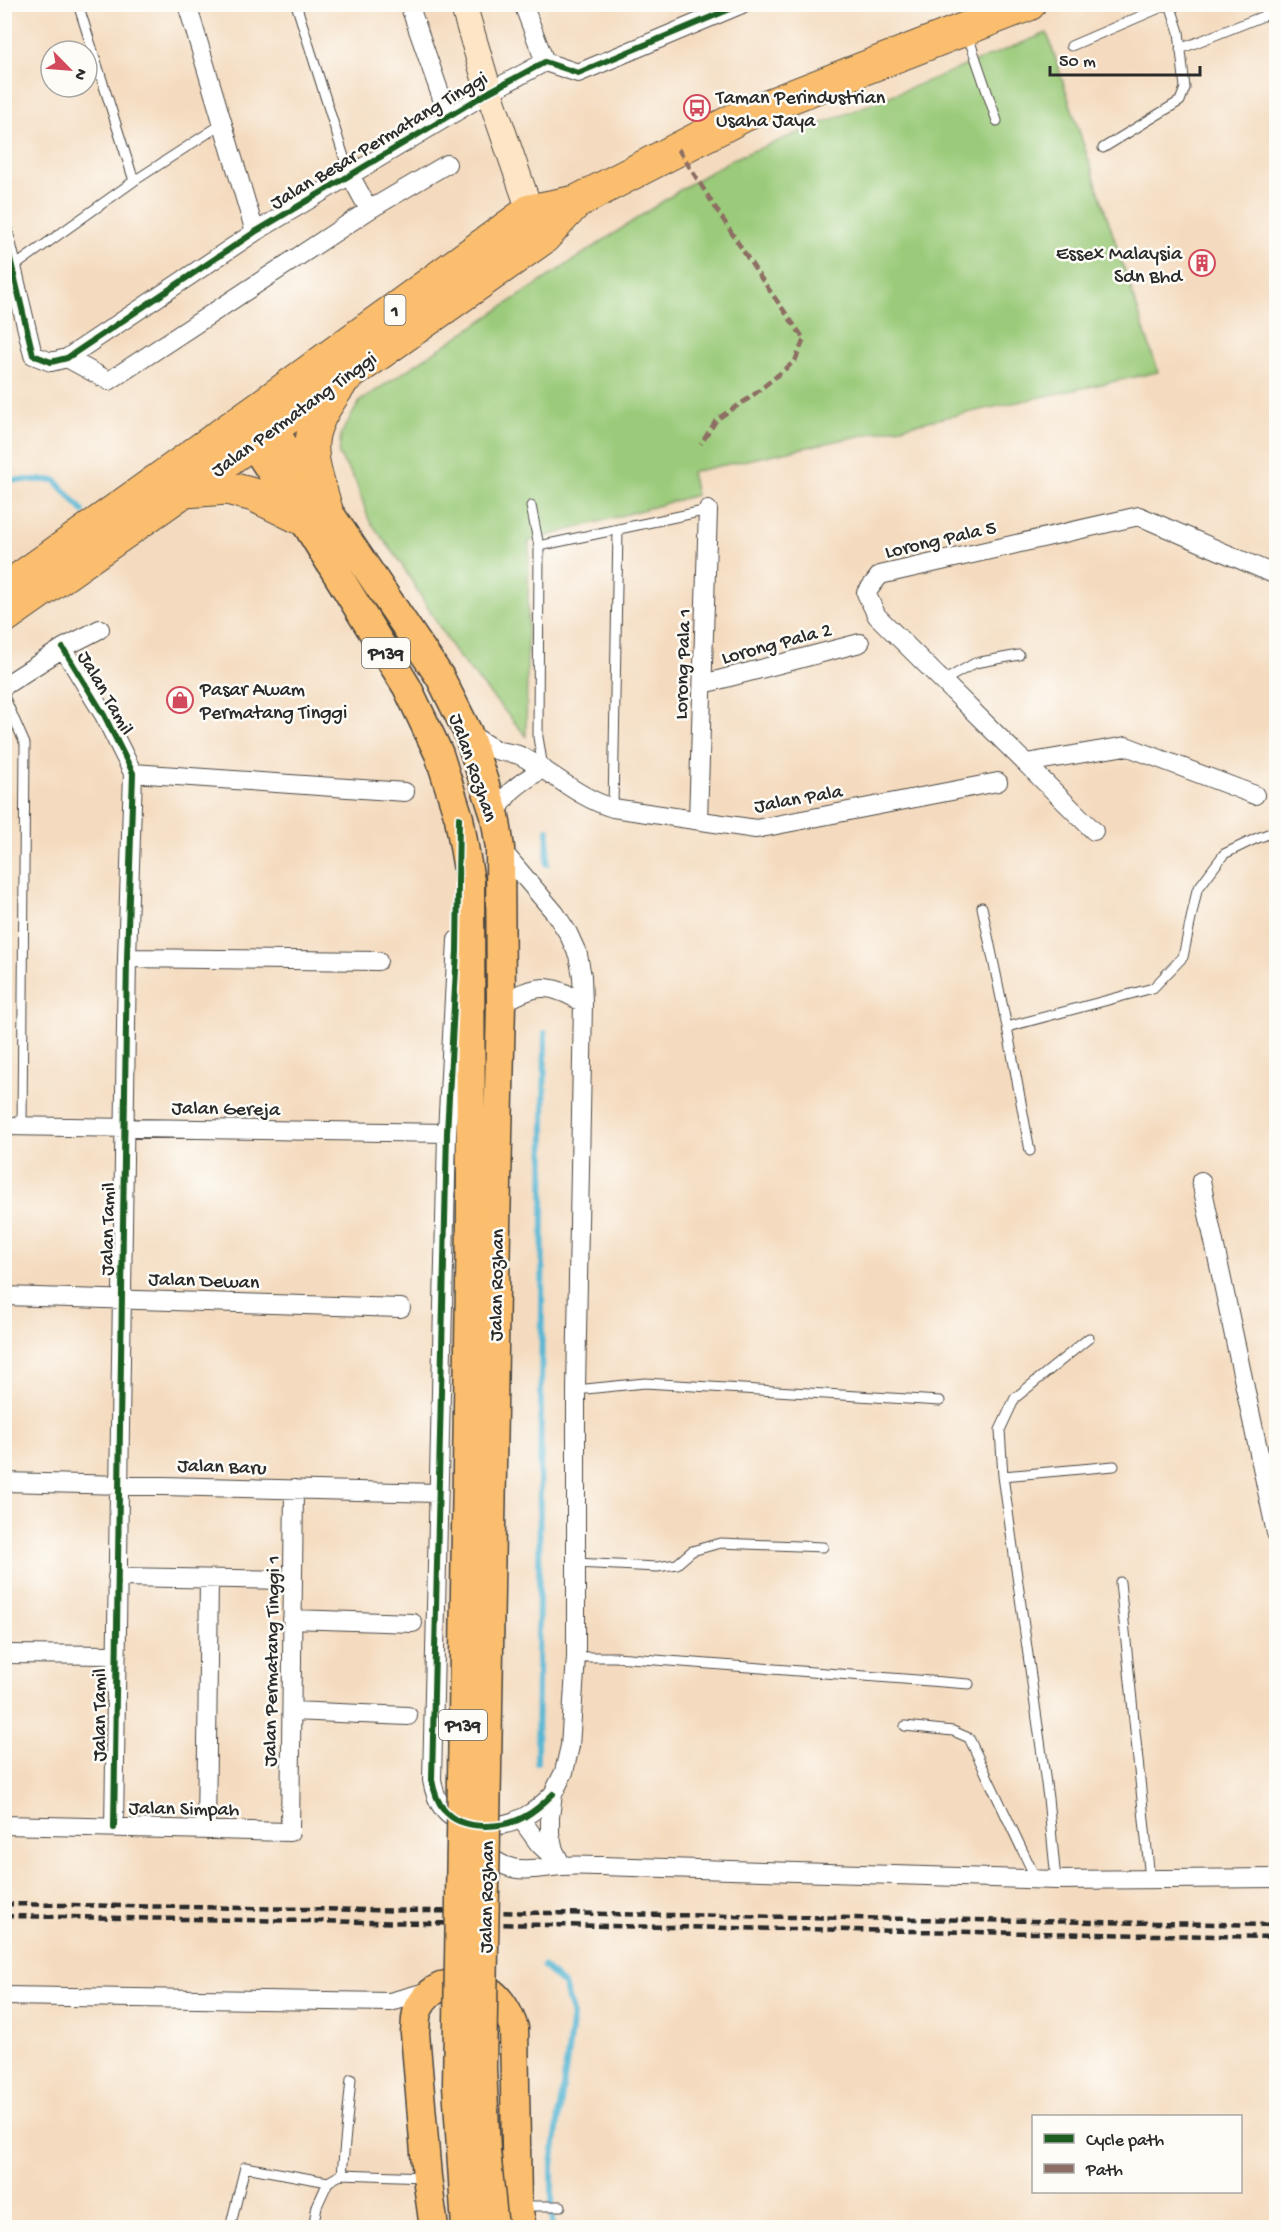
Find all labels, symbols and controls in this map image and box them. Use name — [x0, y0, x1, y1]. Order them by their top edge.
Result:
north arrow — [39, 39, 99, 99]
scale bar — [1050, 39, 1200, 77]
text: 50 m — [1059, 52, 1096, 73]
text: N — [68, 65, 90, 83]
street label: Jalan Besar Permatang Tinggi — [267, 68, 493, 216]
place label: Taman Perindustrian Usaha Jaya — [715, 88, 886, 134]
bus stop icon: Taman Perindustrian Usaha Jaya — [682, 93, 712, 123]
place label: Essex Malaysia Sdn Bhd — [1056, 244, 1184, 290]
building icon: Essex Malaysia Sdn Bhd — [1187, 248, 1217, 278]
road number: 1 — [384, 295, 406, 325]
street label: Jalan Permatang Tinggi — [208, 348, 382, 484]
street label: Lorong Pala 5 — [883, 517, 999, 565]
street label: Lorong Pala 1 — [671, 608, 698, 720]
street label: Lorong Pala 2 — [719, 620, 835, 671]
road number: P139 — [362, 638, 410, 668]
street label: Jalan Tamil — [71, 648, 137, 740]
place label: Pasar Awam Permatang Tinggi — [199, 680, 347, 726]
shop icon: Pasar Awam Permatang Tinggi — [165, 685, 195, 715]
street label: Jalan Rozhan — [443, 711, 501, 826]
street label: Jalan Pala — [753, 781, 845, 820]
street label: Jalan Gereja — [171, 1098, 281, 1123]
street label: Jalan Tamil — [97, 1182, 122, 1276]
street label: Jalan Rozhan — [486, 1228, 511, 1341]
street label: Jalan Dewan — [148, 1269, 260, 1296]
street label: Jalan Baru — [177, 1455, 267, 1482]
street label: Jalan Permatang Tinggi 1 — [260, 1555, 287, 1767]
street label: Jalan Tamil — [90, 1668, 113, 1762]
road number: P139 — [439, 1710, 487, 1740]
street label: Jalan Simpah — [128, 1798, 240, 1823]
street label: Jalan Rozhan — [476, 1840, 501, 1953]
legend — [1032, 2115, 1242, 2193]
text: Cycle path — [1086, 2131, 1164, 2152]
text: Path — [1085, 2161, 1123, 2182]

